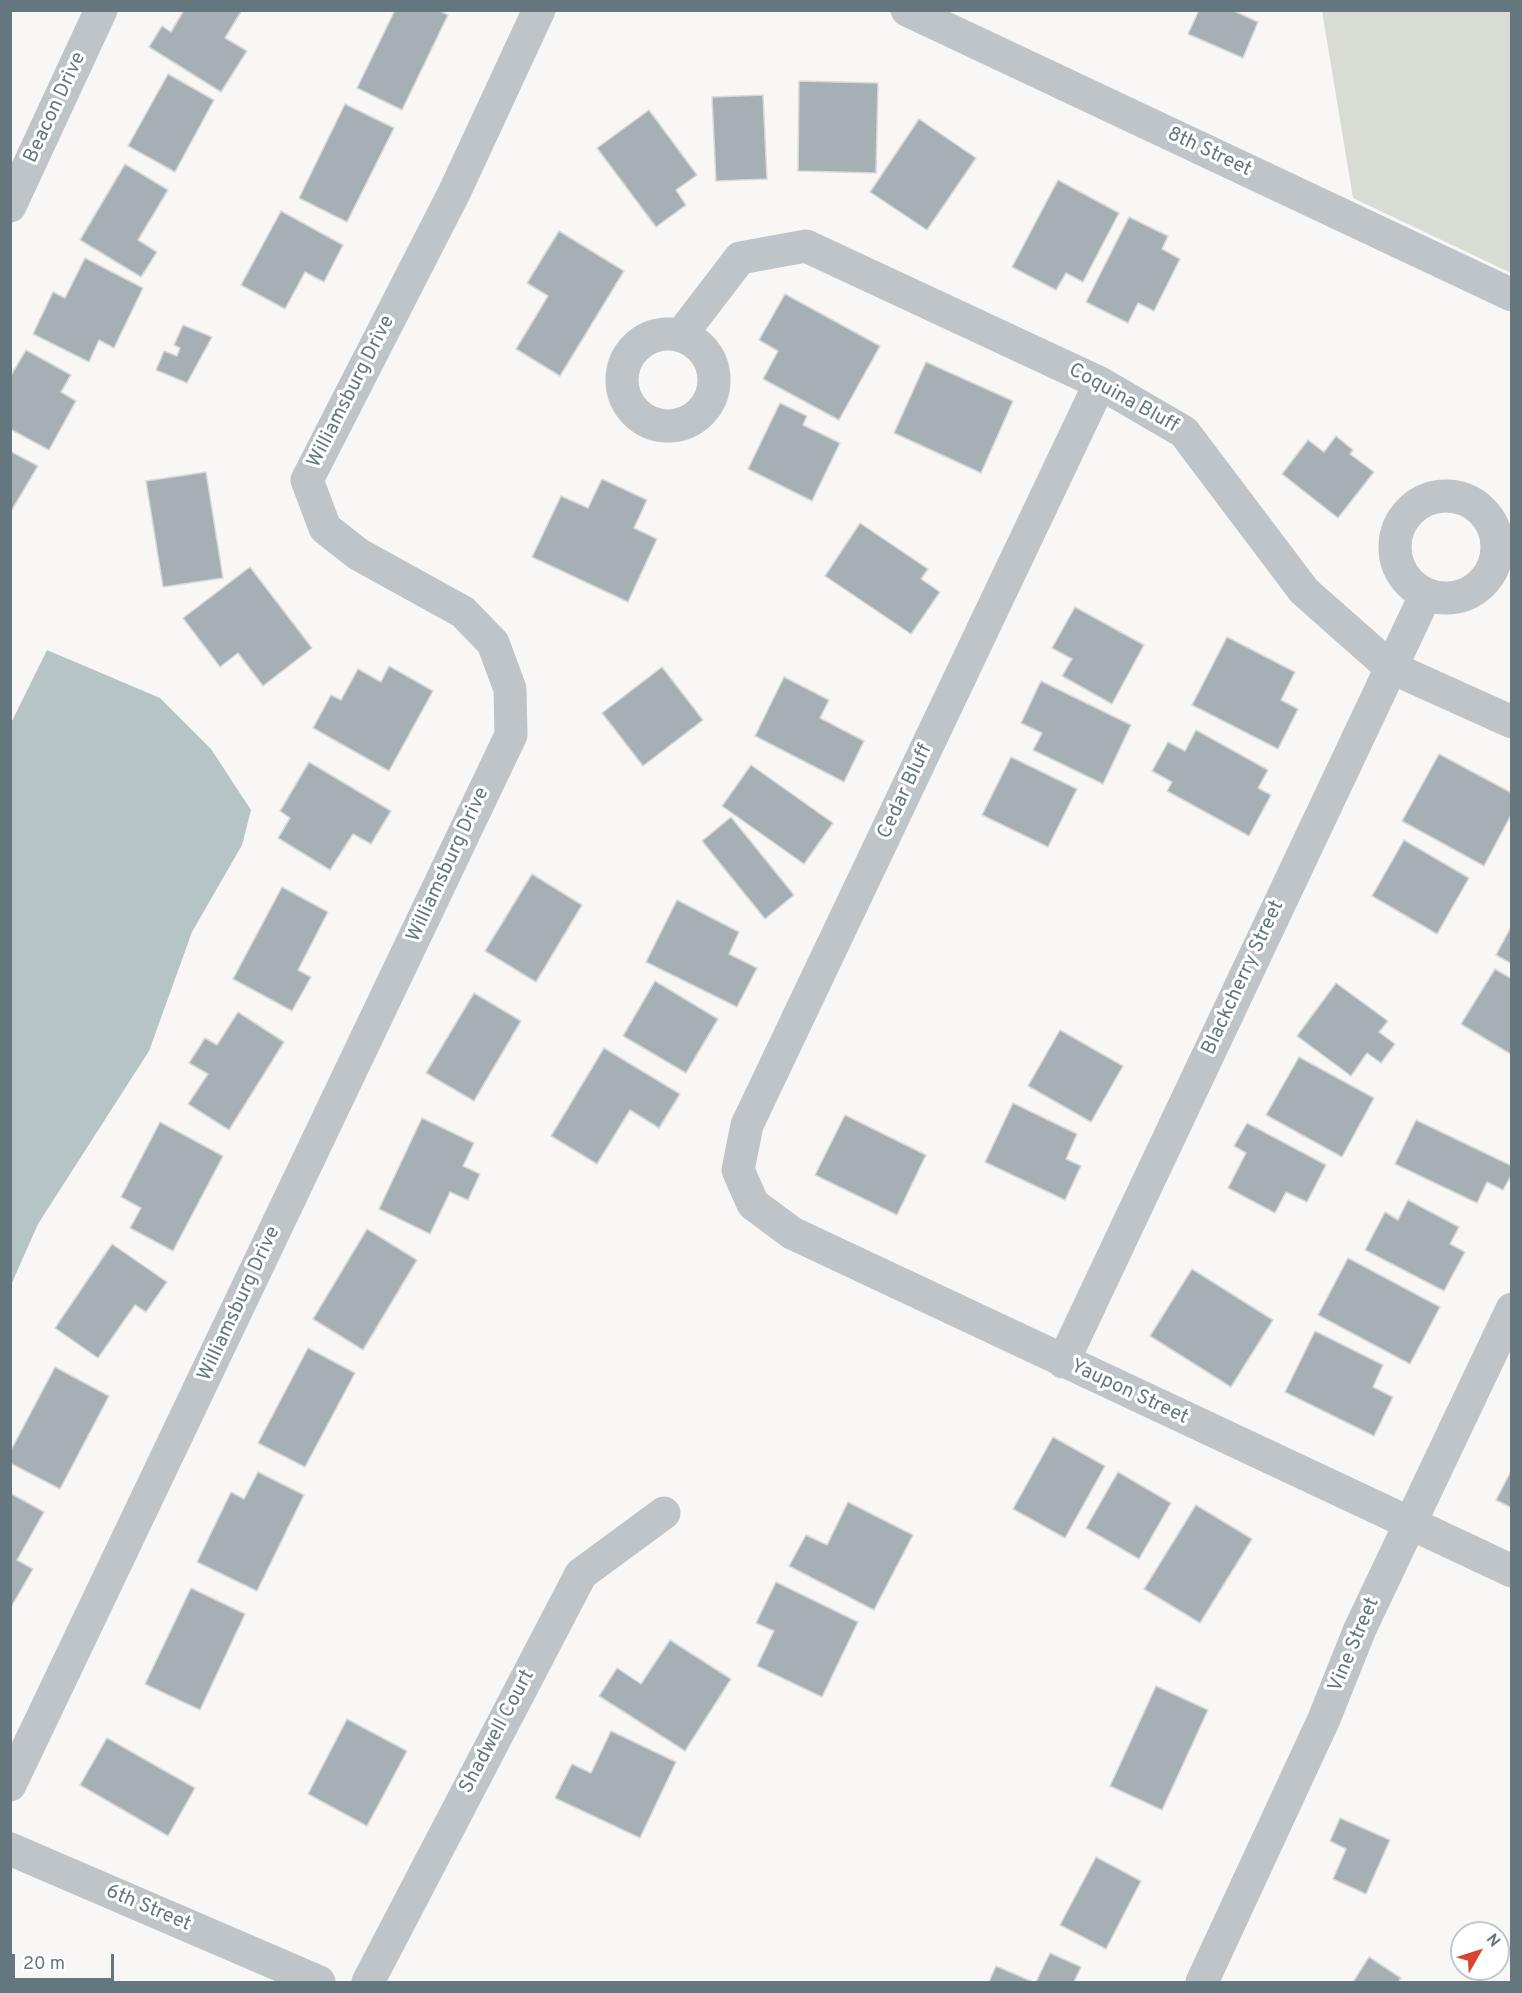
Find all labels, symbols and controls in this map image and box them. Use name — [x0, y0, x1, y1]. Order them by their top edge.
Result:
street label: Beacon Drive — [20, 49, 92, 167]
street label: 8th Street — [1163, 123, 1255, 183]
street label: Williamsburg Drive — [303, 312, 401, 472]
street label: Coquina Bluff — [1064, 359, 1182, 439]
street label: Cedar Bluff — [874, 741, 938, 843]
street label: Williamsburg Drive — [403, 784, 495, 946]
street label: Blackcherry Street — [1198, 897, 1290, 1059]
street label: Williamsburg Drive — [194, 1223, 286, 1385]
street label: Yaupon Street — [1066, 1355, 1192, 1431]
street label: Vine Street — [1324, 1594, 1386, 1696]
street label: Shadwell Court — [455, 1666, 541, 1798]
street label: 6th Street — [102, 1880, 194, 1938]
north arrow — [1450, 1921, 1510, 1981]
text: N — [1481, 1930, 1504, 1952]
scale bar — [15, 1942, 117, 1980]
text: 20 m — [23, 1953, 65, 1976]

